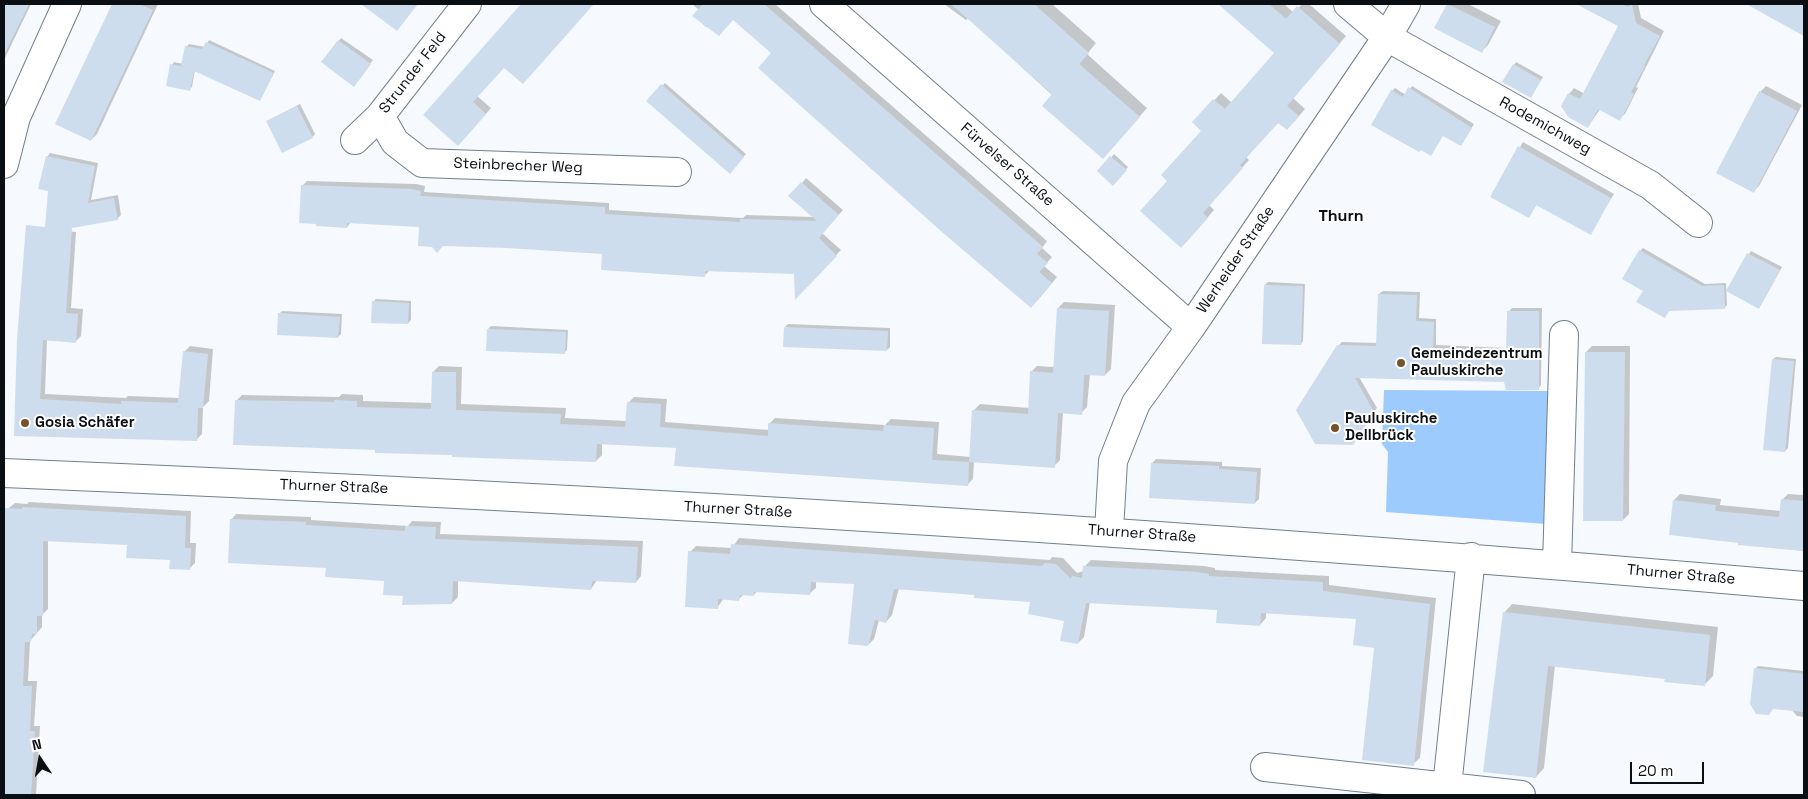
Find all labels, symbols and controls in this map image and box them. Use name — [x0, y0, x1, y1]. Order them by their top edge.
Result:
street label: Strunder Feld — [376, 29, 450, 117]
street label: Rodemichweg — [1496, 93, 1594, 159]
street label: Fürvelser Straße — [957, 120, 1057, 210]
street label: Steinbrecher Weg — [453, 155, 583, 177]
street label: Werheider Straße — [1193, 203, 1279, 317]
district label: Thurn — [1318, 207, 1364, 227]
place label: Gemeindezentrum Pauluskirche — [1411, 345, 1543, 380]
marker: Gemeindezentrum Pauluskirche — [1395, 357, 1407, 369]
place label: Pauluskirche Dellbrück — [1345, 410, 1438, 445]
place label: Gosia Schäfer — [35, 414, 135, 432]
marker: Gosia Schäfer — [19, 417, 31, 429]
marker: Pauluskirche Dellbrück — [1329, 422, 1341, 434]
street label: Thurner Straße — [279, 476, 389, 498]
street label: Thurner Straße — [683, 498, 793, 522]
street label: Thurner Straße — [1087, 521, 1197, 547]
street label: Thurner Straße — [1626, 561, 1736, 589]
north arrow — [15, 734, 65, 784]
text: N — [30, 735, 43, 754]
scale bar — [1633, 752, 1707, 784]
text: 20 m — [1638, 761, 1673, 780]

